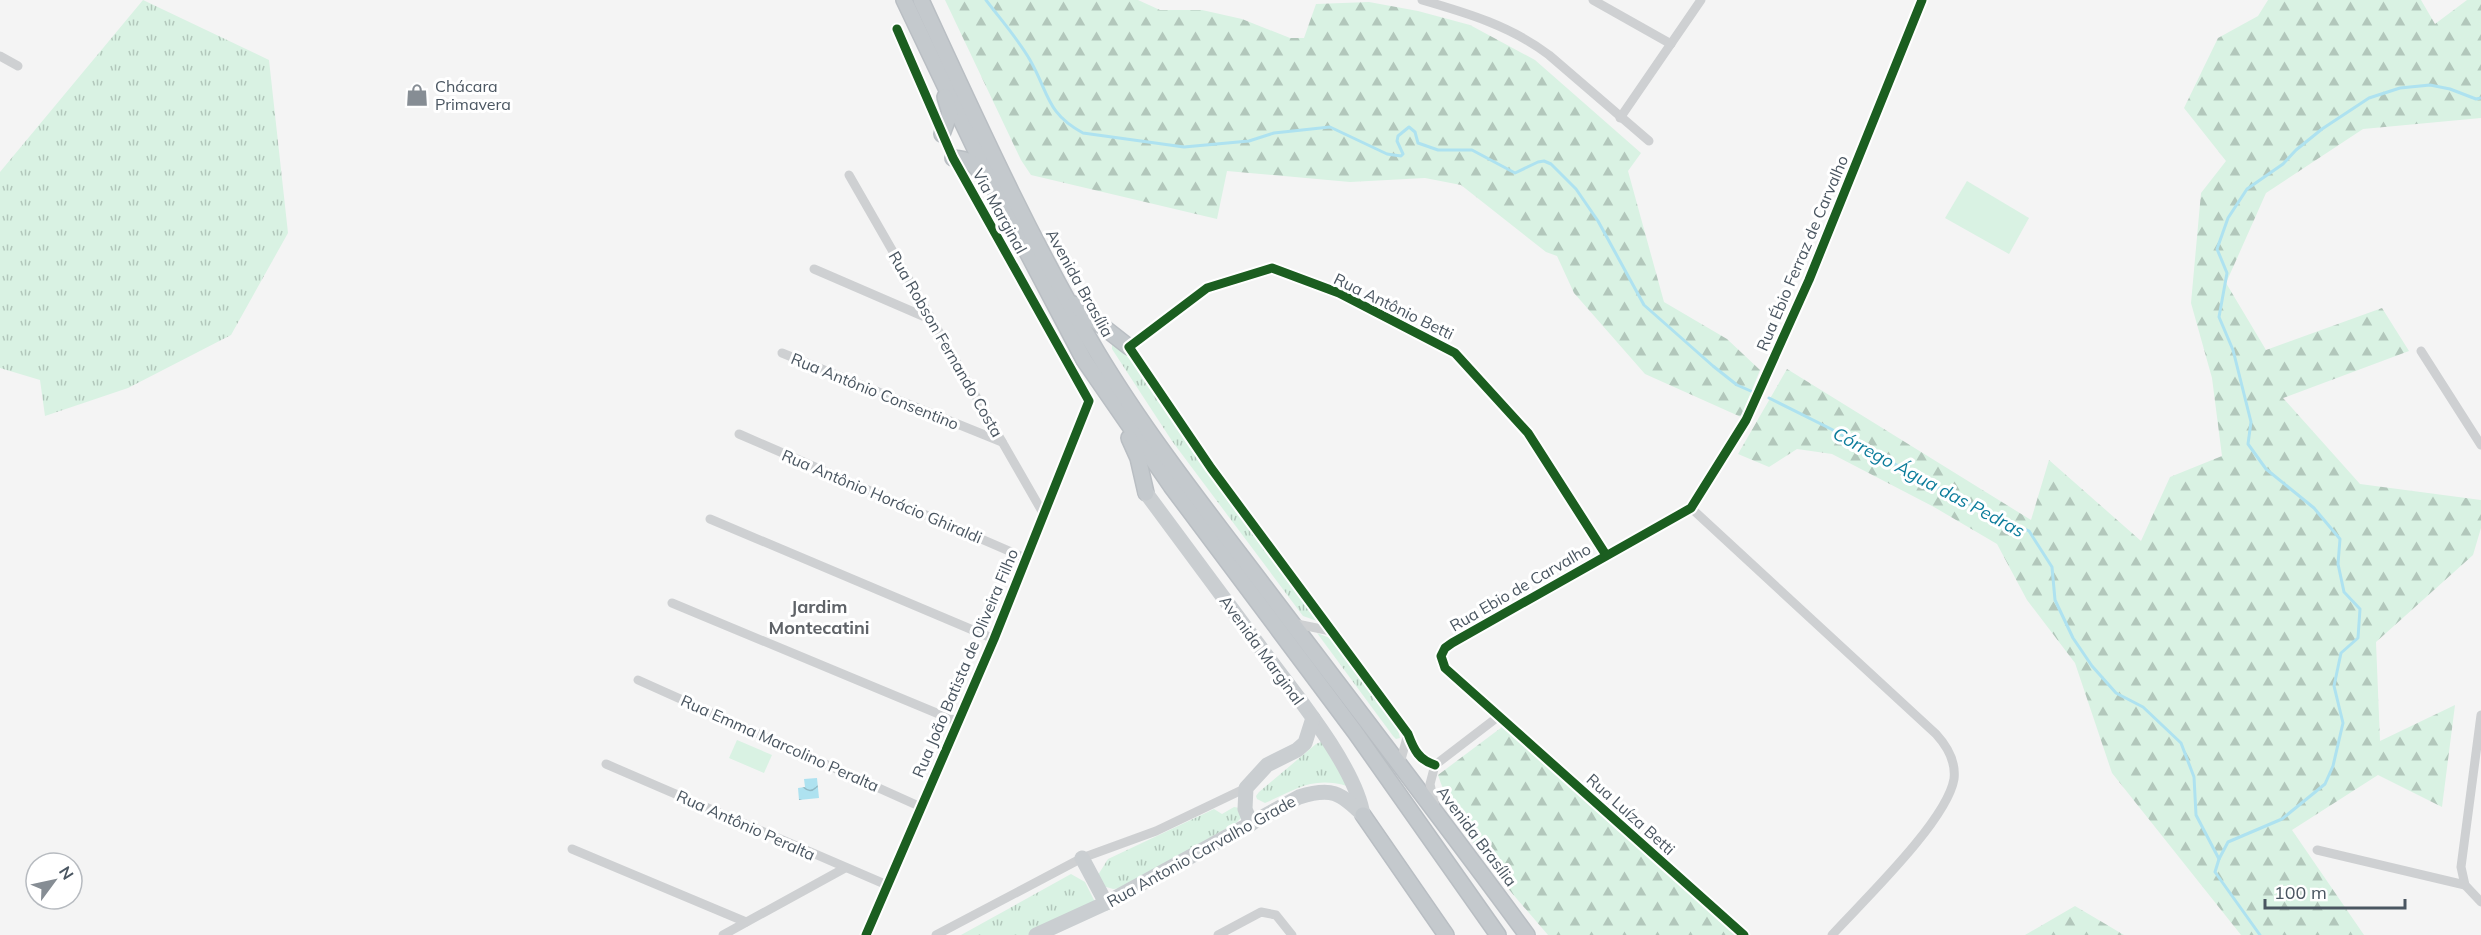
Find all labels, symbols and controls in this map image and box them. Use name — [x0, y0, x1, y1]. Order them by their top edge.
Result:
place label: Chácara Primavera — [435, 76, 511, 114]
shop icon: Chácara Primavera — [404, 82, 430, 108]
street label: Rua Ébio Ferraz de Carvalho — [1752, 152, 1852, 354]
street label: Via Marginal — [968, 165, 1032, 257]
street label: Avenida Brasília — [1042, 226, 1118, 340]
street label: Rua Robson Fernando Costa — [884, 247, 1008, 441]
street label: Rua Antônio Betti — [1331, 268, 1457, 344]
street label: Rua Antônio Consentino — [788, 348, 962, 434]
water label: Córrego Água das Pedras — [1829, 422, 2029, 542]
street label: Rua Antônio Horácio Ghiraldi — [779, 445, 985, 547]
street label: Rua Ebio de Carvalho — [1446, 538, 1594, 636]
street label: Rua João Batista de Oliveira Filho — [908, 546, 1022, 780]
street label: Avenida Marginal — [1216, 591, 1308, 709]
district label: Jardim Montecatini — [768, 595, 870, 639]
street label: Rua Emma Marcolino Peralta — [678, 690, 882, 796]
street label: Rua Luíza Betti — [1583, 769, 1679, 859]
street label: Avenida Brasília — [1433, 782, 1521, 890]
street label: Rua Antônio Peralta — [674, 785, 818, 865]
street label: Rua Antonio Carvalho Grade — [1103, 791, 1299, 911]
north arrow — [24, 851, 84, 911]
text: N — [55, 862, 78, 883]
scale bar — [2265, 872, 2404, 910]
text: 100 m — [2274, 881, 2327, 904]

